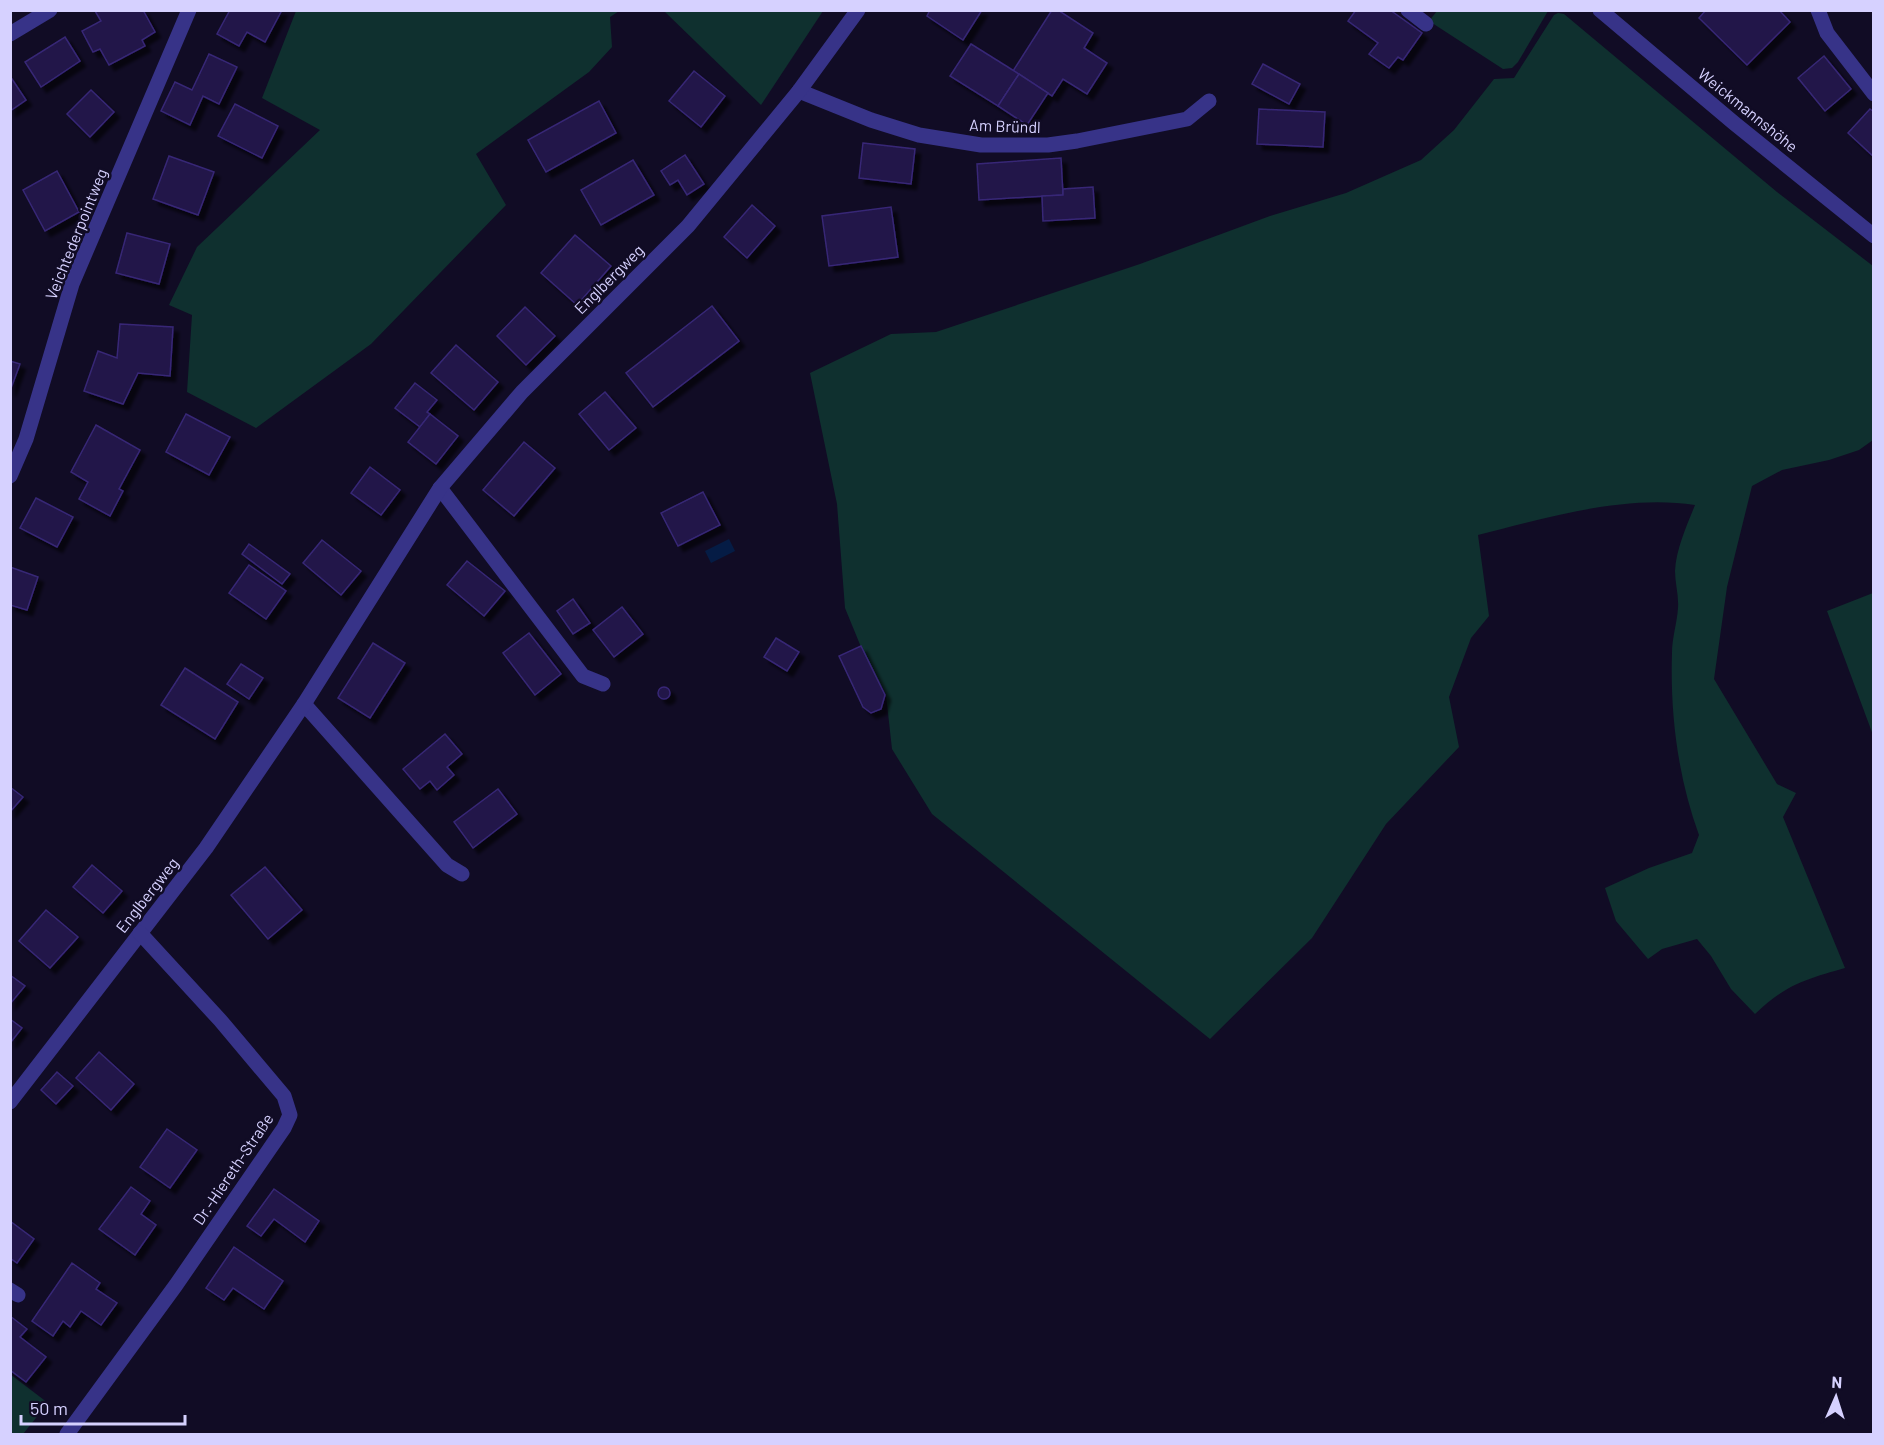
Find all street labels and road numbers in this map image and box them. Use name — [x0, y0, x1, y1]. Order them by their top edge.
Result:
street label: Weickmannshöhe — [1695, 64, 1802, 156]
street label: Am Bründl — [969, 115, 1041, 136]
street label: Veichtederpointweg — [41, 165, 111, 302]
street label: Englbergweg — [570, 240, 647, 317]
street label: Englbergweg — [111, 853, 182, 936]
street label: Dr.-Hiereth-Straße — [188, 1110, 277, 1228]

